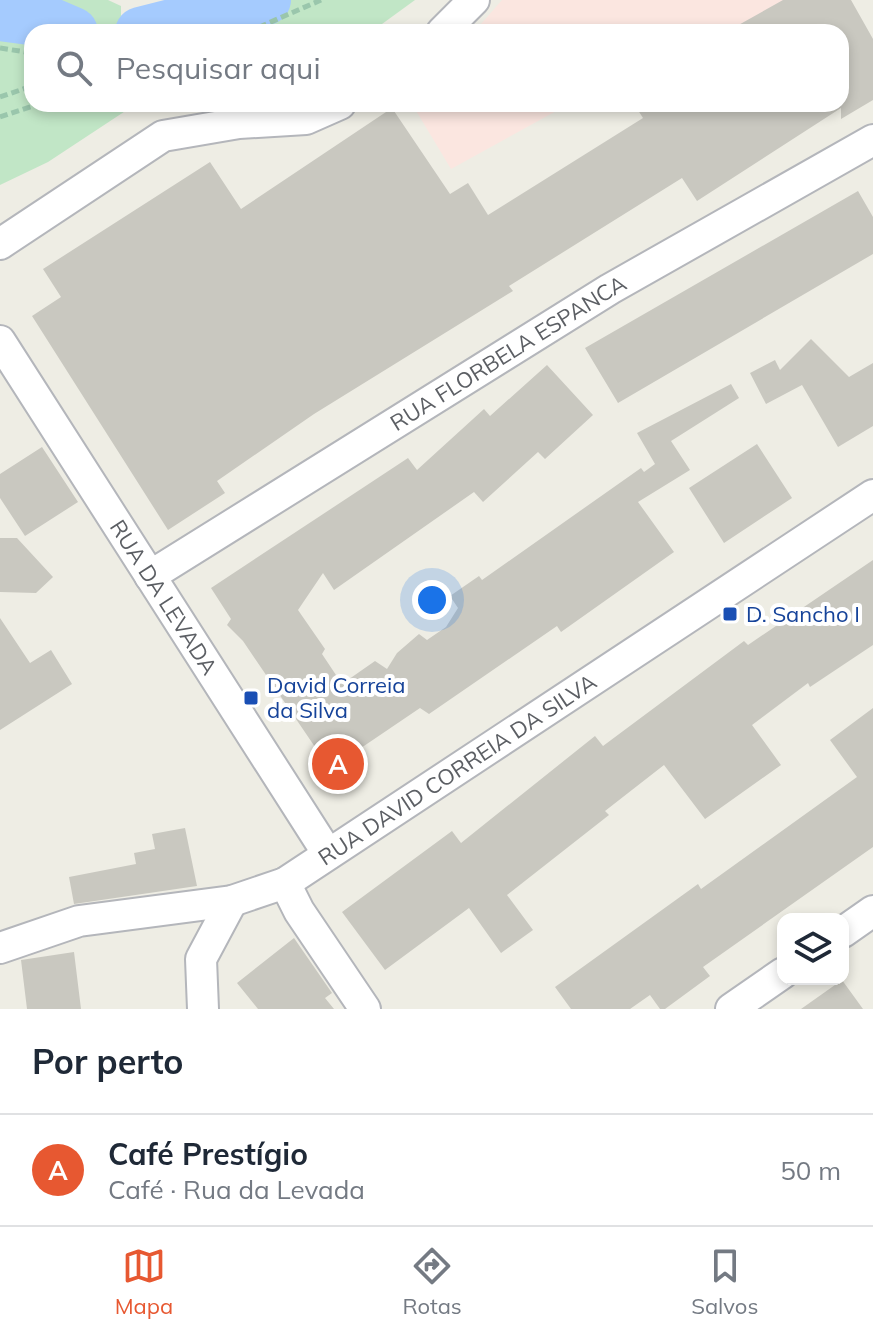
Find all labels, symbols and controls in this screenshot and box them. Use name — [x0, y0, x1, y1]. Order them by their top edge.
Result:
search box — [24, 24, 849, 112]
icon: search — [52, 46, 96, 90]
text: Pesquisar aqui — [116, 49, 321, 87]
street label: RUA FLORBELA ESPANCA — [385, 269, 631, 437]
street label: RUA DA LEVADA — [104, 514, 224, 680]
your location — [412, 580, 452, 620]
place label: D. Sancho I — [746, 600, 860, 628]
marker: D. Sancho I — [721, 605, 739, 623]
street label: RUA DAVID CORREIA DA SILVA — [313, 667, 599, 873]
place label: David Correia da Silva — [267, 671, 405, 724]
marker: David Correia da Silva — [242, 689, 260, 707]
pin: A — [312, 734, 364, 794]
map controls — [777, 913, 849, 985]
button: layers — [777, 913, 849, 985]
text: Por perto — [32, 1040, 183, 1083]
text: Café Prestígio — [108, 1135, 308, 1173]
text: A — [48, 1154, 68, 1187]
text: 50 m — [780, 1154, 841, 1187]
text: Café · Rua da Levada — [108, 1173, 365, 1206]
tab: Mapa — [115, 1244, 173, 1320]
tab: Rotas — [403, 1244, 462, 1320]
tab: Salvos — [691, 1244, 758, 1320]

